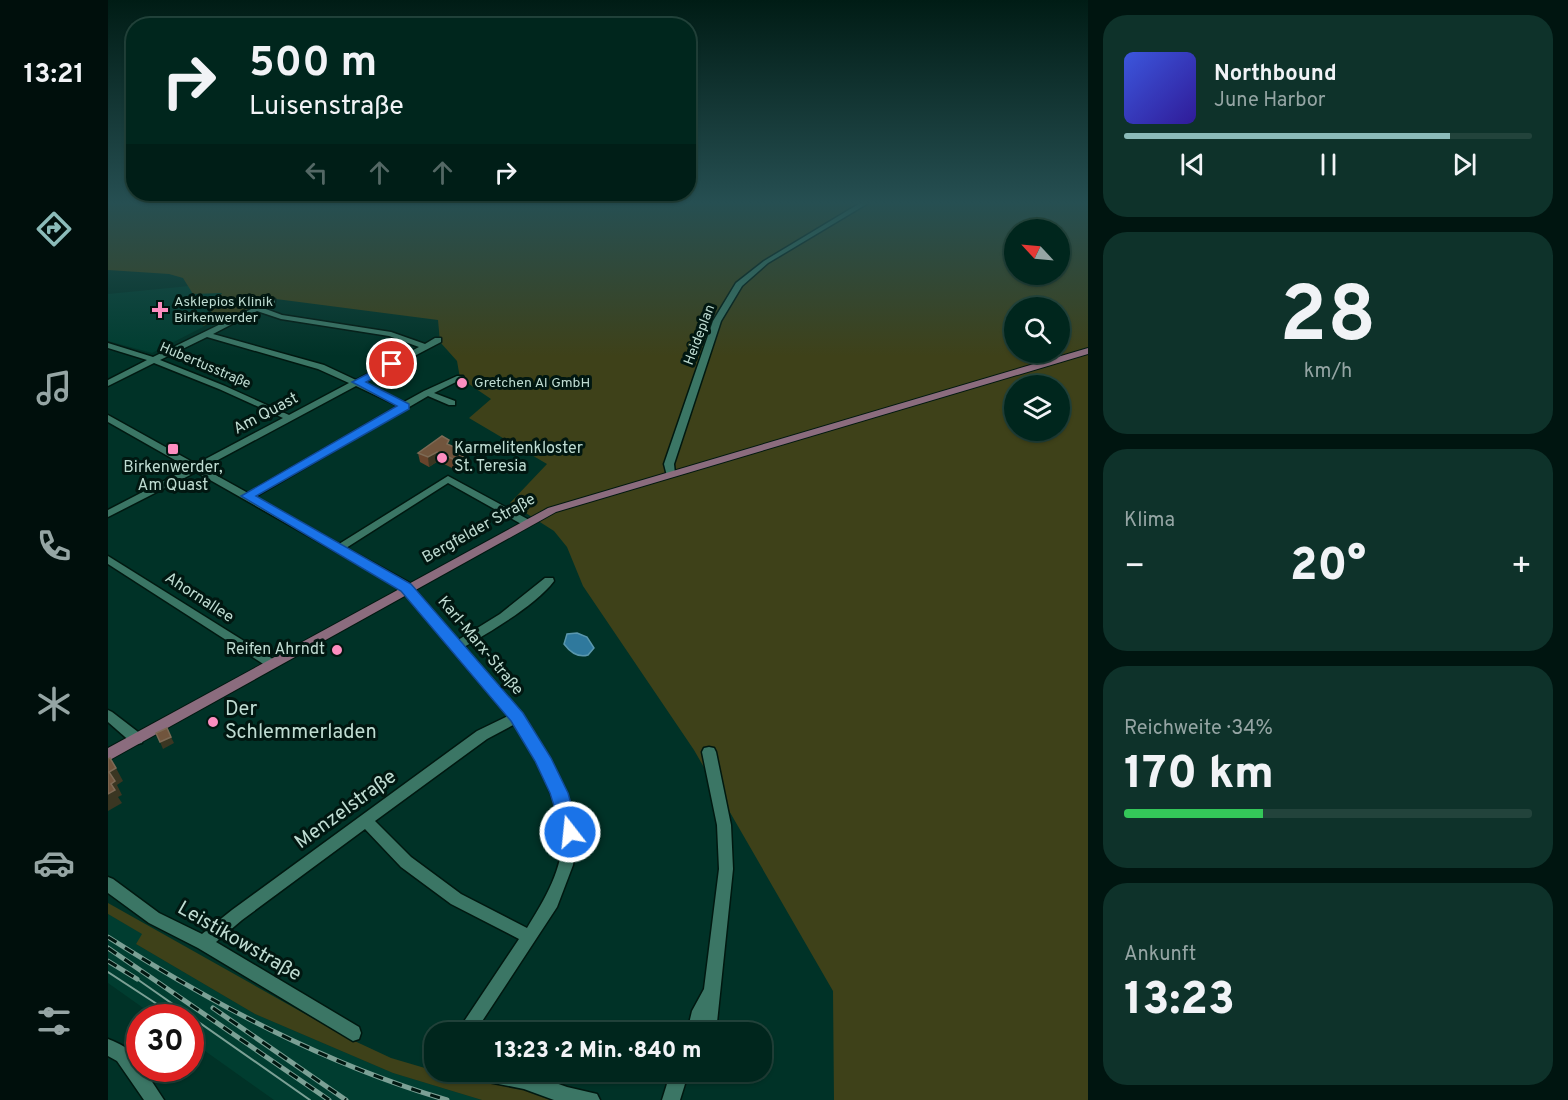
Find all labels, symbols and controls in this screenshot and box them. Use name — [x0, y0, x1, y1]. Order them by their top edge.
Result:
text: 500 m — [249, 38, 377, 91]
icon: right — [150, 42, 228, 120]
text: 13:21 — [24, 58, 84, 92]
text: Northbound — [1214, 61, 1337, 88]
text: June Harbor — [1214, 88, 1326, 114]
text: Luisenstraße — [249, 90, 404, 124]
icon: previous — [1176, 148, 1209, 181]
icon: pause — [1312, 148, 1345, 181]
icon: next — [1448, 148, 1481, 181]
icon: left — [300, 156, 333, 189]
icon: ahead — [363, 156, 396, 189]
icon: ahead — [426, 156, 459, 189]
icon: right — [489, 156, 522, 189]
icon: directions — [33, 208, 75, 250]
north arrow — [1004, 219, 1070, 285]
map controls — [1004, 219, 1070, 441]
text: 28 — [1280, 270, 1376, 369]
place label: Asklepios Klinik Birkenwerder — [174, 294, 273, 327]
button: search — [1004, 297, 1070, 363]
marker: Asklepios Klinik Birkenwerder — [151, 301, 169, 319]
street label: Heideplan — [681, 302, 719, 368]
pin — [366, 338, 417, 389]
street label: Hubertusstraße — [157, 339, 253, 393]
icon: arrive — [375, 347, 408, 380]
text: km/h — [1304, 359, 1352, 385]
icon: music — [33, 367, 75, 409]
place label: Gretchen AI GmbH — [474, 375, 590, 392]
button: layers — [1004, 375, 1070, 441]
marker: Gretchen AI GmbH — [455, 376, 469, 390]
street label: Am Quast — [230, 389, 302, 439]
place label: Karmelitenkloster St. Teresia — [454, 439, 583, 477]
marker: Birkenwerder, Am Quast — [166, 442, 180, 456]
marker: Karmelitenkloster St. Teresia — [435, 451, 449, 465]
place label: Birkenwerder, Am Quast — [123, 458, 223, 496]
street label: Bergfelder Straße — [419, 490, 539, 568]
text: Klima — [1124, 508, 1175, 534]
icon: phone — [33, 525, 75, 567]
text: 20° — [1290, 539, 1366, 596]
text: − — [1124, 547, 1145, 589]
text: + — [1511, 547, 1532, 589]
street label: Ahornallee — [161, 568, 237, 628]
street label: Karl-Marx-Straße — [433, 592, 527, 700]
place label: Reifen Ahrndt — [226, 640, 325, 660]
marker: Reifen Ahrndt — [330, 643, 344, 657]
icon: climate — [33, 683, 75, 725]
place label: Der Schlemmerladen — [225, 697, 377, 746]
marker: Der Schlemmerladen — [206, 715, 220, 729]
text: Reichweite · 34% — [1124, 716, 1273, 742]
text: 170 km — [1124, 747, 1274, 804]
street label: Menzelstraße — [290, 764, 402, 856]
position arrow — [538, 800, 602, 864]
icon: car — [33, 842, 75, 884]
street label: Leistikowstraße — [172, 896, 306, 988]
text: Ankunft — [1124, 942, 1196, 968]
text: 13:23 — [1124, 973, 1235, 1030]
icon: filters — [33, 1000, 75, 1042]
speed limit sign: 30 — [126, 1004, 204, 1082]
text: 13:23 · 2 Min. · 840 m — [495, 1038, 701, 1065]

